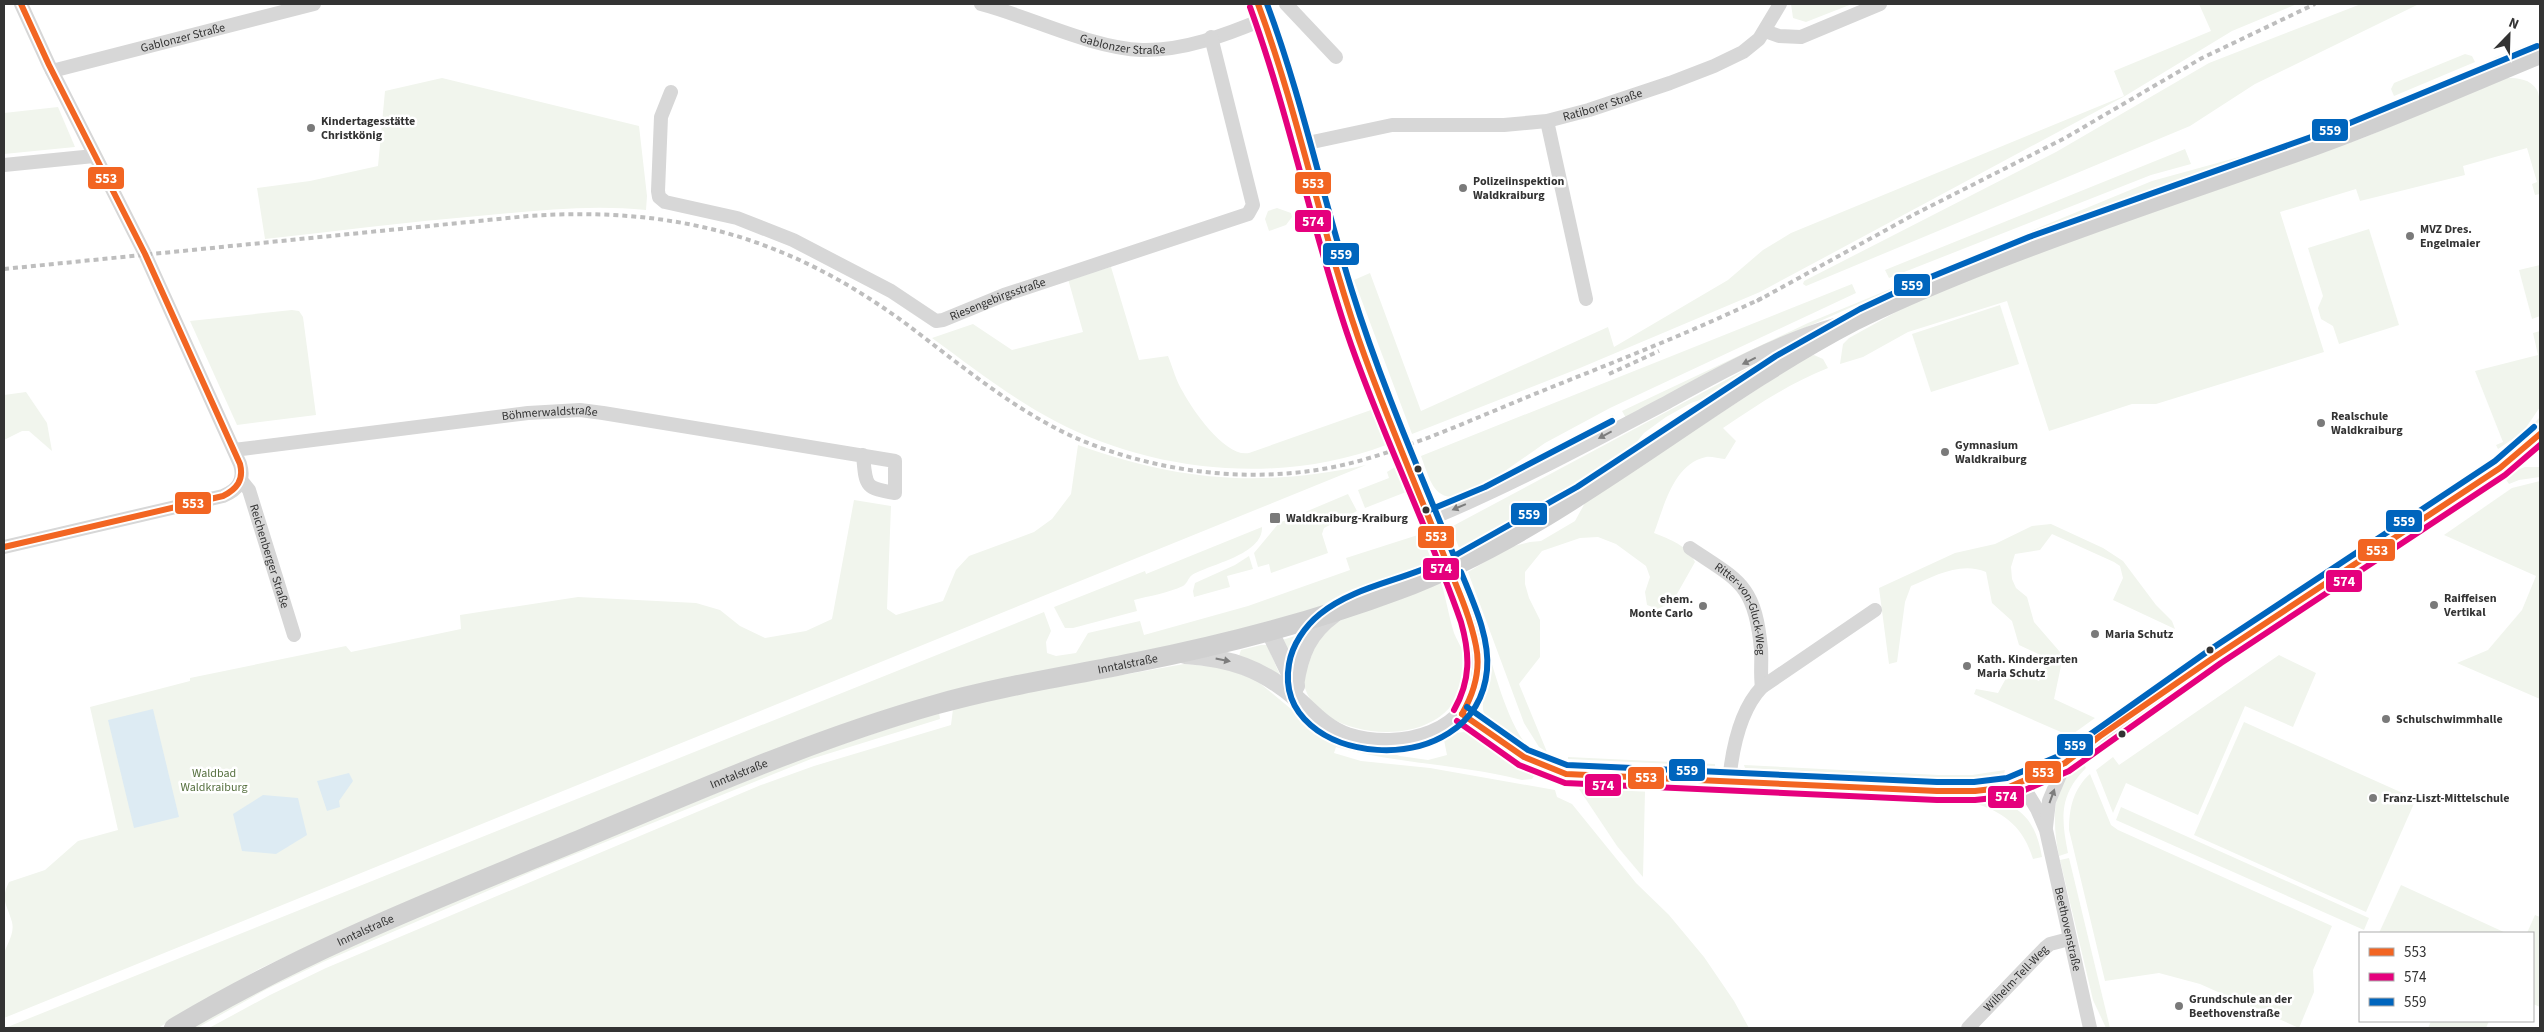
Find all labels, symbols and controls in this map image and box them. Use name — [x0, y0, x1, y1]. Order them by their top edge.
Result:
north arrow — [2484, 10, 2534, 60]
text: N — [2505, 13, 2522, 35]
street label: Gablonzer Straße — [139, 19, 227, 57]
street label: Gablonzer Straße — [1077, 30, 1166, 59]
street label: Ratiborer Straße — [1561, 85, 1645, 126]
place label: Kindertagesstätte Christkönig — [321, 113, 415, 144]
line badge: 559 — [2311, 118, 2349, 142]
text: 559 — [2319, 121, 2341, 141]
marker: Kindertagesstätte Christkönig — [305, 122, 317, 134]
line badge: 553 — [87, 166, 125, 190]
text: 553 — [95, 169, 117, 189]
line badge: 553 — [1294, 171, 1332, 195]
place label: Polizeiinspektion Waldkraiburg — [1473, 173, 1565, 204]
text: 553 — [1302, 174, 1324, 194]
marker: Polizeiinspektion Waldkraiburg — [1457, 182, 1469, 194]
line badge: 574 — [1294, 209, 1332, 233]
text: 574 — [1302, 212, 1325, 232]
place label: MVZ Dres. Engelmaier — [2420, 221, 2480, 252]
marker: MVZ Dres. Engelmaier — [2404, 230, 2416, 242]
line badge: 559 — [1322, 242, 1360, 266]
text: 559 — [1330, 245, 1352, 265]
line badge: 559 — [1893, 273, 1931, 297]
street label: Riesengebirgsstraße — [947, 274, 1048, 325]
text: 559 — [1901, 276, 1923, 296]
one-way arrow — [1742, 357, 1756, 365]
street label: Böhmerwaldstraße — [501, 402, 599, 425]
place label: Realschule Waldkraiburg — [2331, 408, 2403, 439]
marker: Realschule Waldkraiburg — [2315, 417, 2327, 429]
one-way arrow — [1597, 431, 1612, 439]
place label: Gymnasium Waldkraiburg — [1955, 437, 2027, 468]
marker: Gymnasium Waldkraiburg — [1939, 446, 1951, 458]
unlabelled marker — [1413, 464, 1423, 474]
line badge: 553 — [174, 491, 212, 515]
text: 553 — [182, 494, 204, 514]
street label: Reichenberger Straße — [245, 502, 293, 610]
line badge: 559 — [1510, 502, 1548, 526]
one-way arrow — [1452, 504, 1466, 512]
unlabelled marker — [1421, 505, 1431, 515]
text: 559 — [1518, 505, 1540, 525]
line badge: 559 — [2385, 509, 2423, 533]
place label: Waldkraiburg-Kraiburg — [1286, 510, 1408, 527]
marker: Waldkraiburg-Kraiburg — [1268, 511, 1282, 525]
text: 559 — [2393, 512, 2415, 532]
line badge: 553 — [1417, 525, 1455, 549]
text: 553 — [1425, 527, 1447, 547]
line badge: 553 — [2357, 538, 2396, 562]
text: 553 — [2366, 541, 2388, 561]
line badge: 574 — [1422, 557, 1460, 581]
text: 574 — [1430, 559, 1453, 579]
street label: Ritter-von-Gluck-Weg — [1711, 559, 1769, 656]
line badge: 574 — [2325, 569, 2363, 593]
text: 574 — [2333, 572, 2356, 592]
place label: Raiffeisen Vertikal — [2443, 590, 2497, 621]
place label: ehem. Monte Carlo — [1629, 591, 1693, 622]
marker: Raiffeisen Vertikal — [2428, 599, 2440, 611]
marker: ehem. Monte Carlo — [1697, 600, 1709, 612]
place label: Maria Schutz — [2105, 626, 2174, 643]
marker: Maria Schutz — [2089, 628, 2101, 640]
unlabelled marker — [2205, 645, 2215, 655]
street label: Inntalstraße — [1096, 650, 1159, 679]
place label: Kath. Kindergarten Maria Schutz — [1977, 651, 2078, 682]
one-way arrow — [1215, 656, 1231, 664]
marker: Kath. Kindergarten Maria Schutz — [1961, 660, 1973, 672]
place label: Schulschwimmhalle — [2396, 711, 2503, 728]
marker: Schulschwimmhalle — [2380, 713, 2392, 725]
unlabelled marker — [2117, 729, 2127, 739]
line badge: 559 — [2056, 733, 2094, 757]
text: 559 — [2064, 736, 2086, 756]
street label: Inntalstraße — [708, 755, 770, 793]
line badge: 559 — [1668, 758, 1706, 782]
line badge: 553 — [2024, 760, 2062, 784]
text: 559 — [1676, 761, 1698, 781]
text: 553 — [2032, 763, 2054, 783]
park label: Waldbad Waldkraiburg — [180, 765, 248, 796]
line badge: 553 — [1627, 766, 1665, 790]
text: 553 — [1635, 768, 1657, 788]
line badge: 574 — [1584, 773, 1622, 797]
text: 574 — [1592, 776, 1615, 796]
line badge: 574 — [1987, 785, 2025, 809]
text: 574 — [1995, 787, 2018, 807]
one-way arrow — [2049, 788, 2056, 803]
place label: Franz-Liszt-Mittelschule — [2383, 790, 2509, 807]
marker: Franz-Liszt-Mittelschule — [2367, 792, 2379, 804]
street label: Beethovenstraße — [2050, 886, 2085, 973]
street label: Inntalstraße — [334, 910, 397, 951]
legend — [2359, 932, 2534, 1022]
street label: Wilhelm-Tell-Weg — [1980, 941, 2052, 1016]
text: 553 — [2404, 942, 2426, 963]
text: 574 — [2404, 967, 2427, 988]
place label: Grundschule an der Beethovenstraße — [2189, 991, 2292, 1022]
text: 559 — [2404, 992, 2426, 1013]
marker: Grundschule an der Beethovenstraße — [2173, 1000, 2185, 1012]

